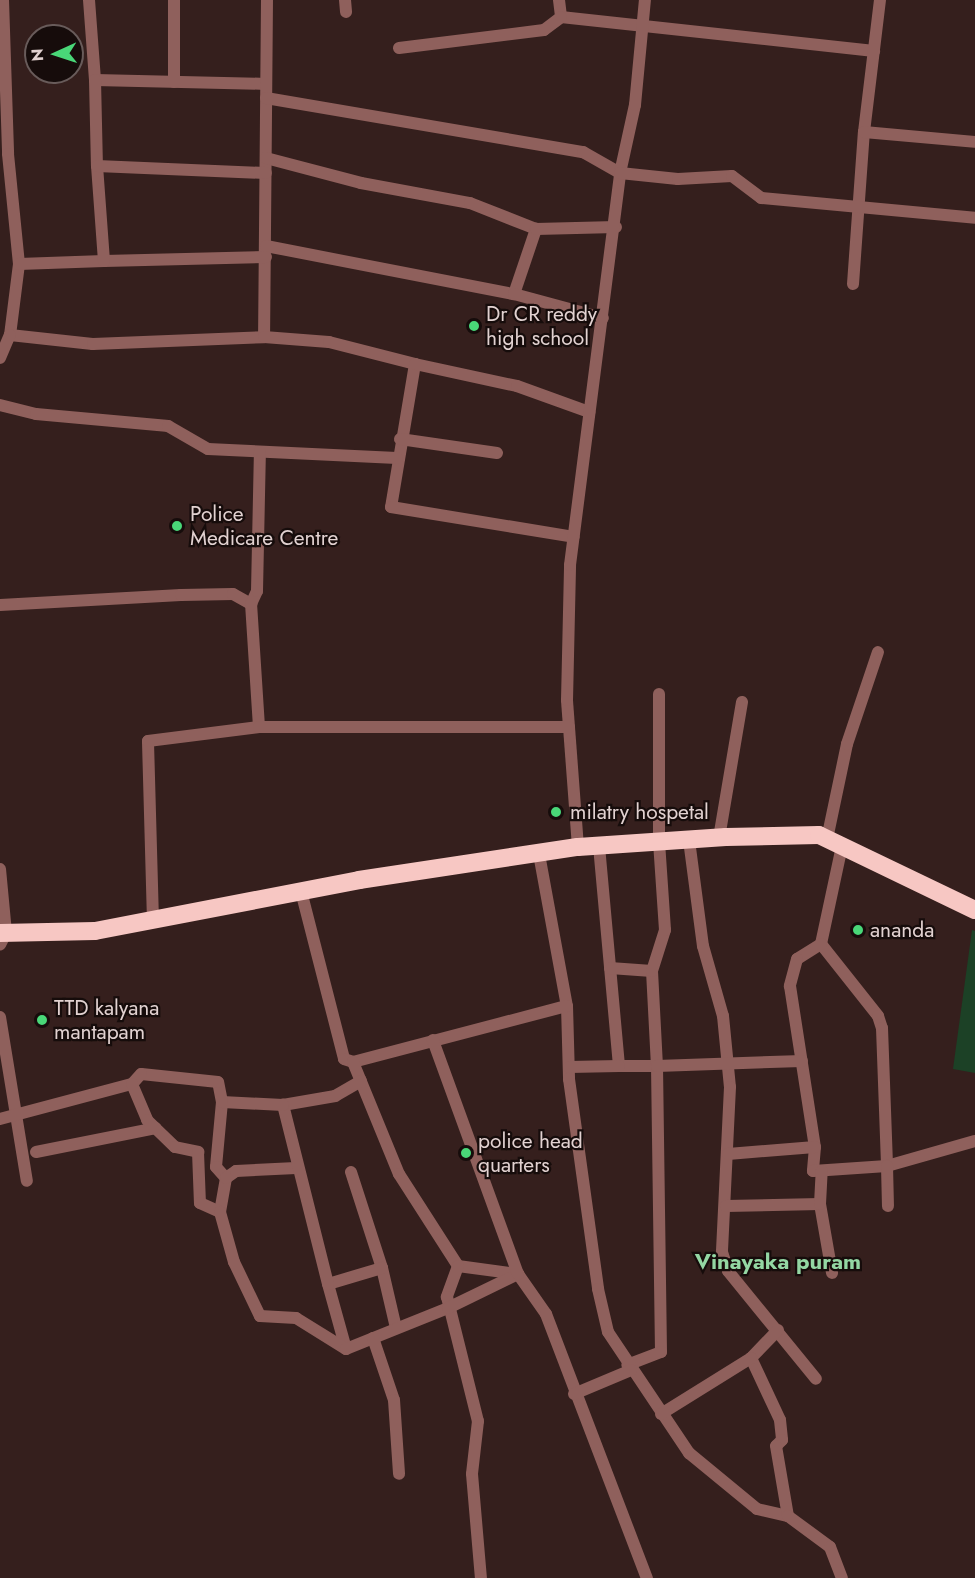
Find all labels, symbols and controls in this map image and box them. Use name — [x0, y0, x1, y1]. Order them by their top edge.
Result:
north arrow — [24, 24, 84, 84]
text: N — [26, 48, 49, 62]
place label: Dr CR reddy high school — [486, 301, 597, 351]
marker: Dr CR reddy high school — [467, 319, 481, 333]
place label: Police Medicare Centre — [190, 501, 338, 551]
marker: Police Medicare Centre — [168, 517, 186, 535]
place label: milatry hospetal — [570, 799, 709, 825]
marker: milatry hospetal — [547, 803, 565, 821]
place label: ananda — [870, 917, 934, 943]
marker: ananda — [851, 923, 865, 937]
place label: TTD kalyana mantapam — [54, 995, 159, 1045]
marker: TTD kalyana mantapam — [35, 1013, 49, 1027]
place label: police head quarters — [478, 1128, 583, 1178]
marker: police head quarters — [459, 1146, 473, 1160]
district label: Vinayaka puram — [695, 1249, 861, 1275]

